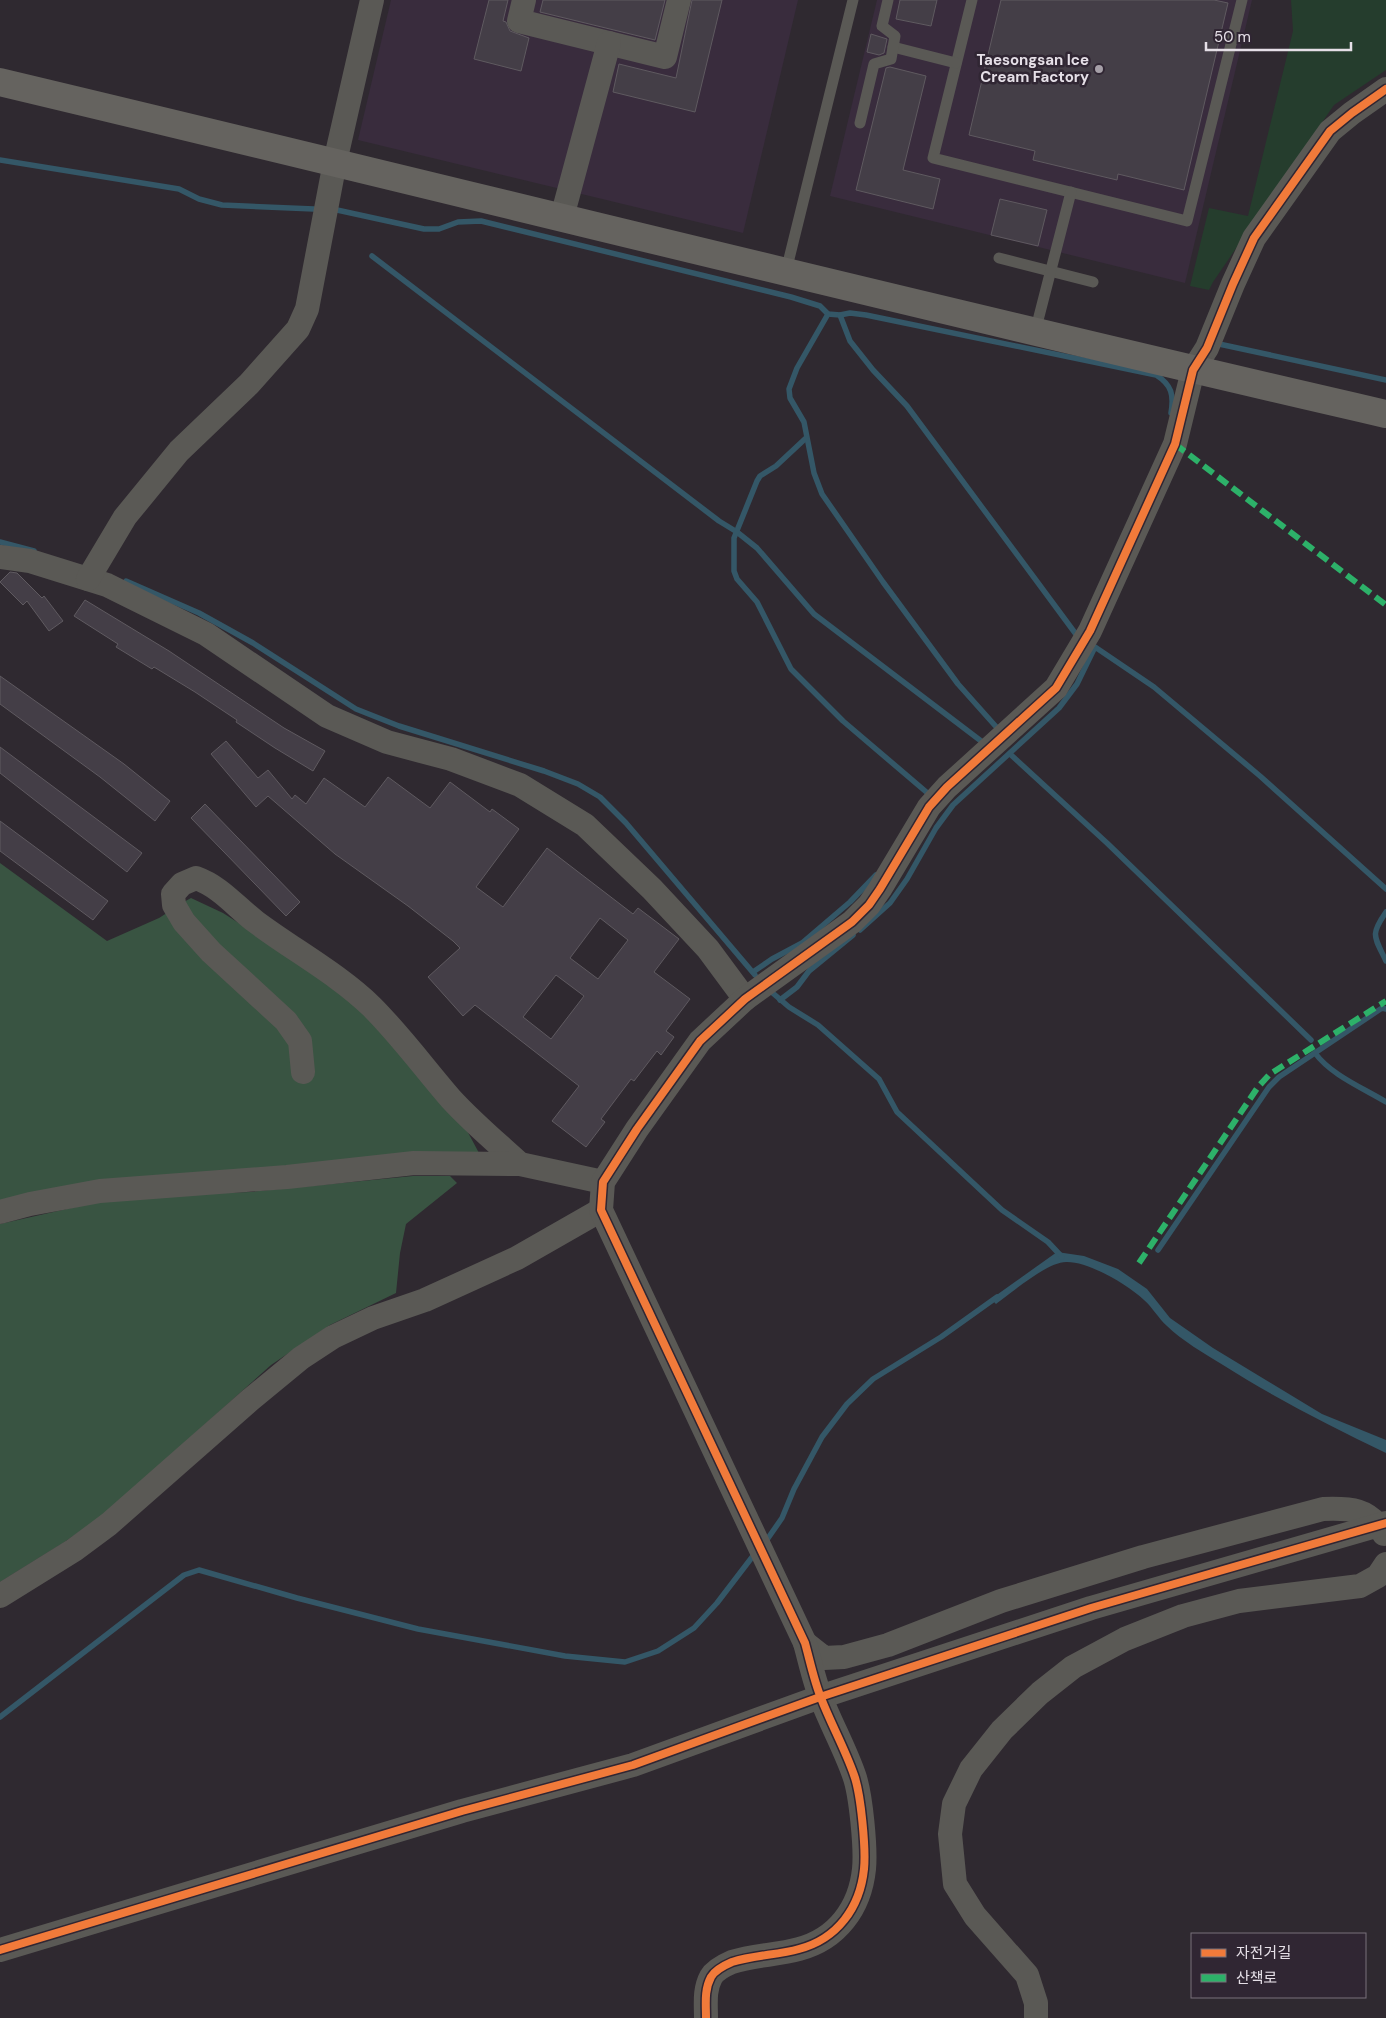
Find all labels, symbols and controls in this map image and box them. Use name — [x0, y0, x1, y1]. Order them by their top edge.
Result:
scale bar — [1206, 20, 1351, 52]
text: 50 m — [1214, 27, 1251, 47]
place label: Taesongsan Ice Cream Factory — [976, 50, 1089, 87]
marker: Taesongsan Ice Cream Factory — [1093, 63, 1105, 75]
legend — [1191, 1933, 1366, 1998]
text: 자전거길 — [1236, 1943, 1291, 1963]
text: 산책로 — [1236, 1968, 1277, 1988]

